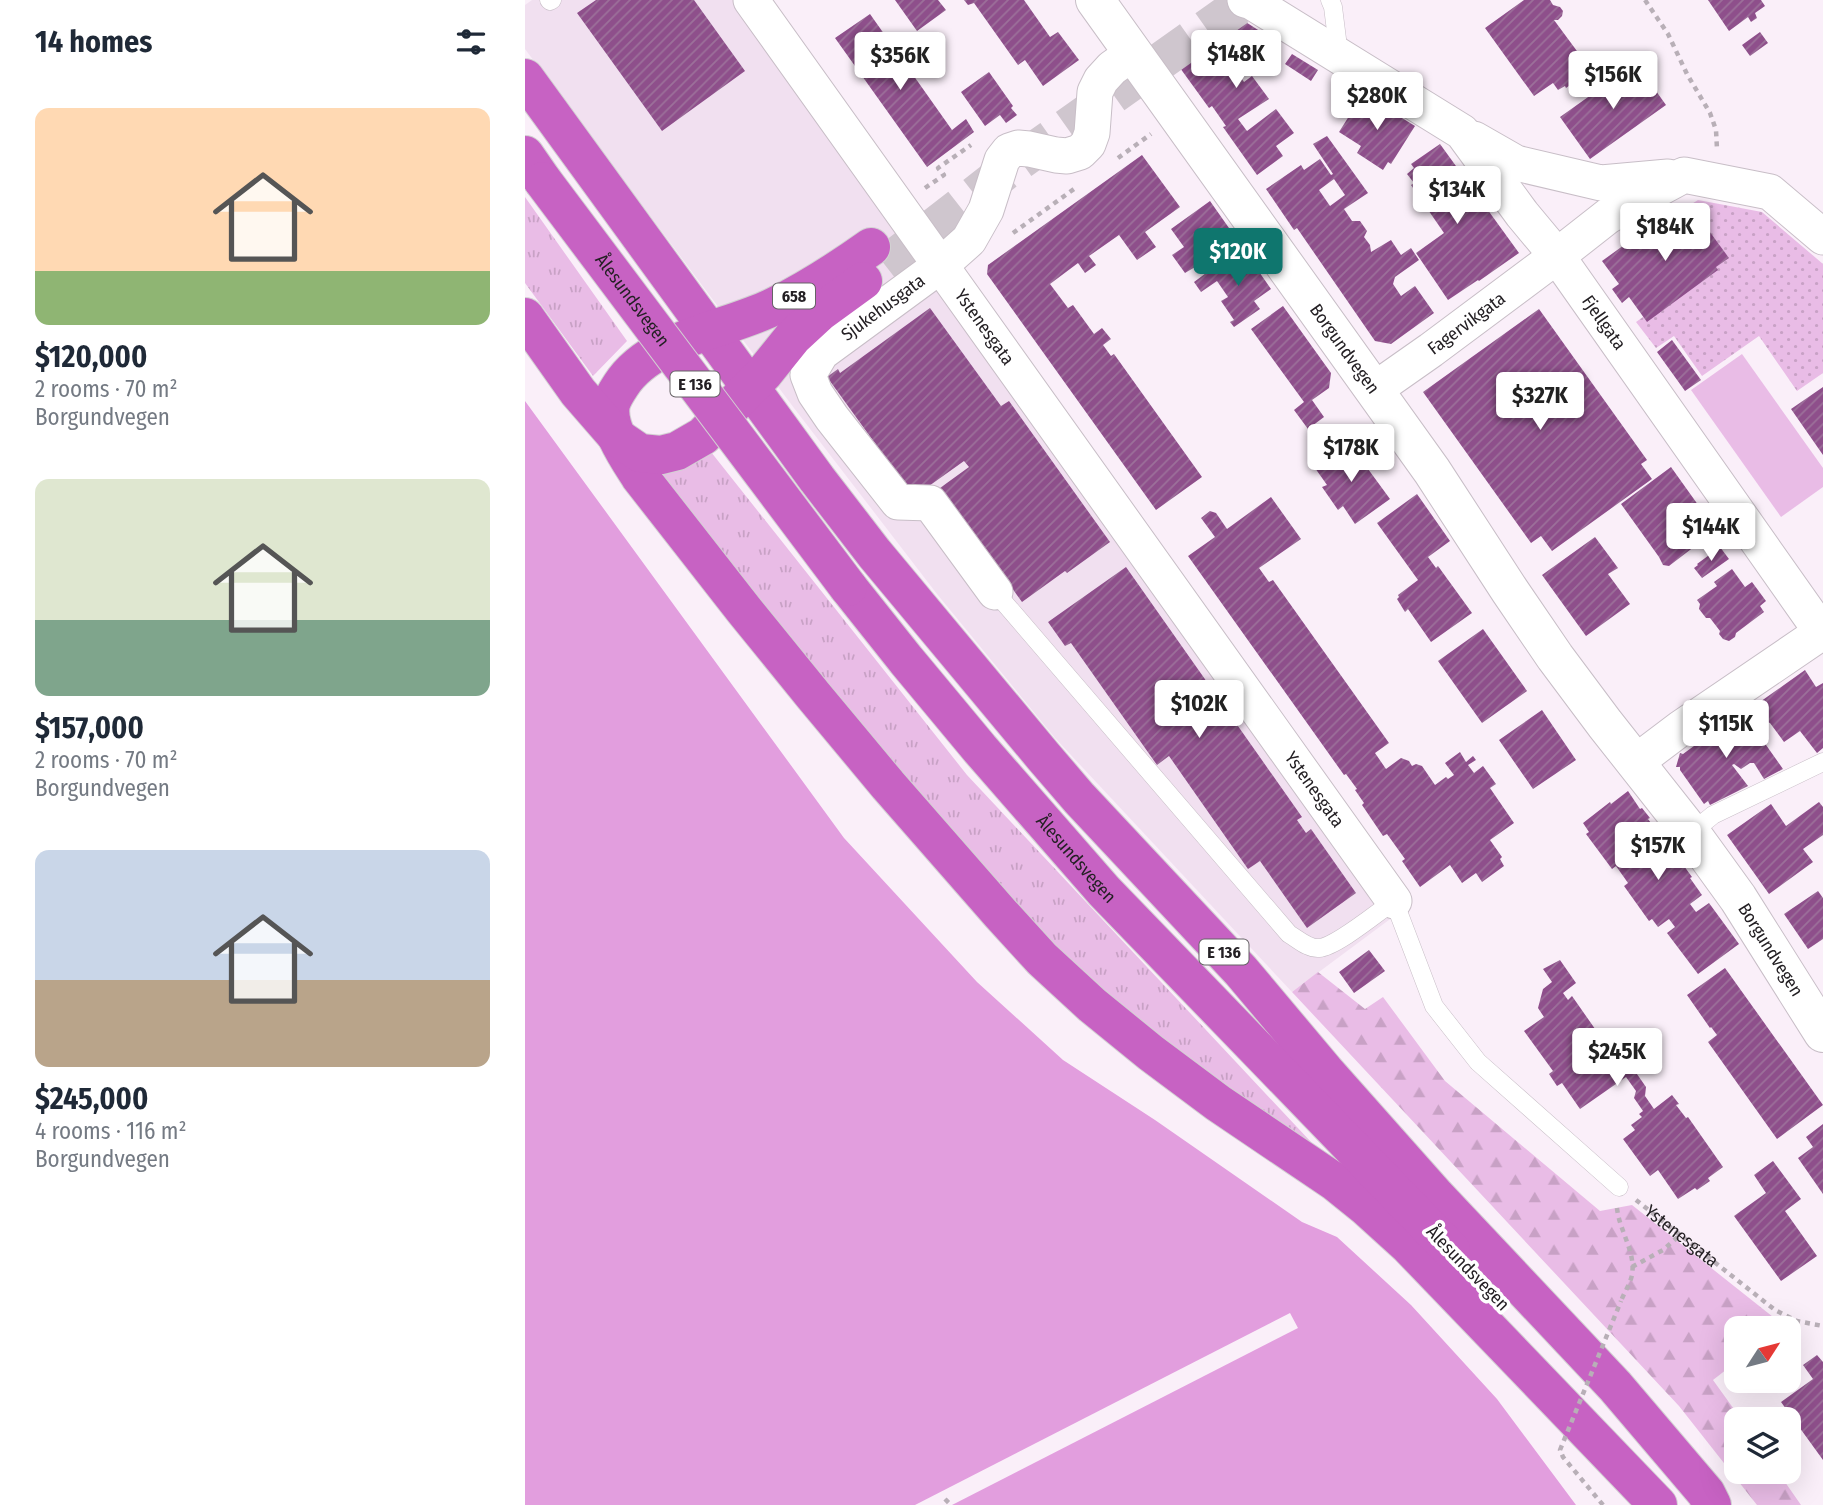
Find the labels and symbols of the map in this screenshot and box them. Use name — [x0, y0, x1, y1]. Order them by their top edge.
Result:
pin: $148K — [1187, 31, 1285, 90]
pin: $356K — [851, 32, 949, 92]
pin: $156K — [1564, 52, 1662, 111]
pin: $280K — [1328, 72, 1426, 132]
pin: $134K — [1408, 166, 1506, 226]
pin: $184K — [1616, 204, 1714, 263]
pin: $120K — [1189, 229, 1287, 288]
street label: Ålesundsvegen — [591, 249, 674, 351]
street label: Sjukehusgata — [837, 270, 929, 345]
road number: 658 — [773, 284, 815, 308]
street label: Ystenesgata — [950, 285, 1019, 370]
street label: Fagervikgata — [1423, 287, 1510, 360]
street label: Fjellgata — [1577, 291, 1631, 354]
street label: Borgundvegen — [1305, 300, 1384, 398]
road number: E 136 — [671, 372, 719, 396]
pin: $327K — [1491, 372, 1589, 432]
pin: $178K — [1302, 424, 1400, 484]
pin: $144K — [1662, 504, 1760, 563]
pin: $102K — [1150, 680, 1248, 740]
pin: $115K — [1677, 700, 1775, 760]
street label: Ystenesgata — [1280, 747, 1349, 832]
street label: Ålesundsvegen — [1032, 810, 1121, 908]
pin: $157K — [1609, 822, 1707, 882]
street label: Borgundvegen — [1733, 899, 1808, 1000]
road number: E 136 — [1199, 940, 1249, 964]
pin: $245K — [1568, 1028, 1666, 1088]
street label: Ystenesgata — [1640, 1200, 1723, 1272]
street label: Ålesundsvegen — [1422, 1220, 1515, 1315]
north arrow — [1724, 1316, 1801, 1393]

